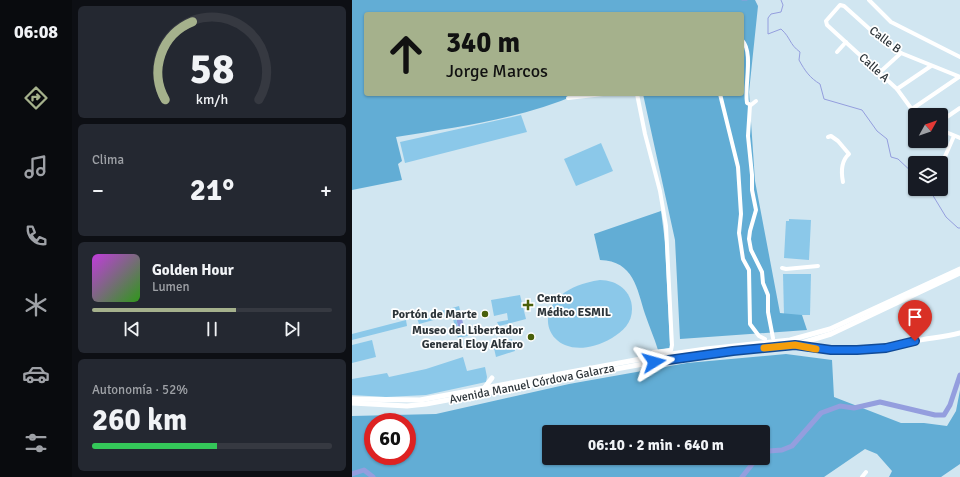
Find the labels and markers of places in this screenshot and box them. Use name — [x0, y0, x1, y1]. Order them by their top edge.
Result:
place label: Centro Médico ESMIL — [537, 291, 612, 320]
marker: Centro Médico ESMIL — [522, 299, 534, 311]
pin — [898, 300, 932, 341]
place label: Portón de Marte — [392, 307, 477, 322]
marker: Portón de Marte — [480, 309, 490, 319]
place label: Museo del Libertador General Eloy Alfaro — [412, 323, 523, 352]
marker: Museo del Libertador General Eloy Alfaro — [526, 332, 536, 342]

